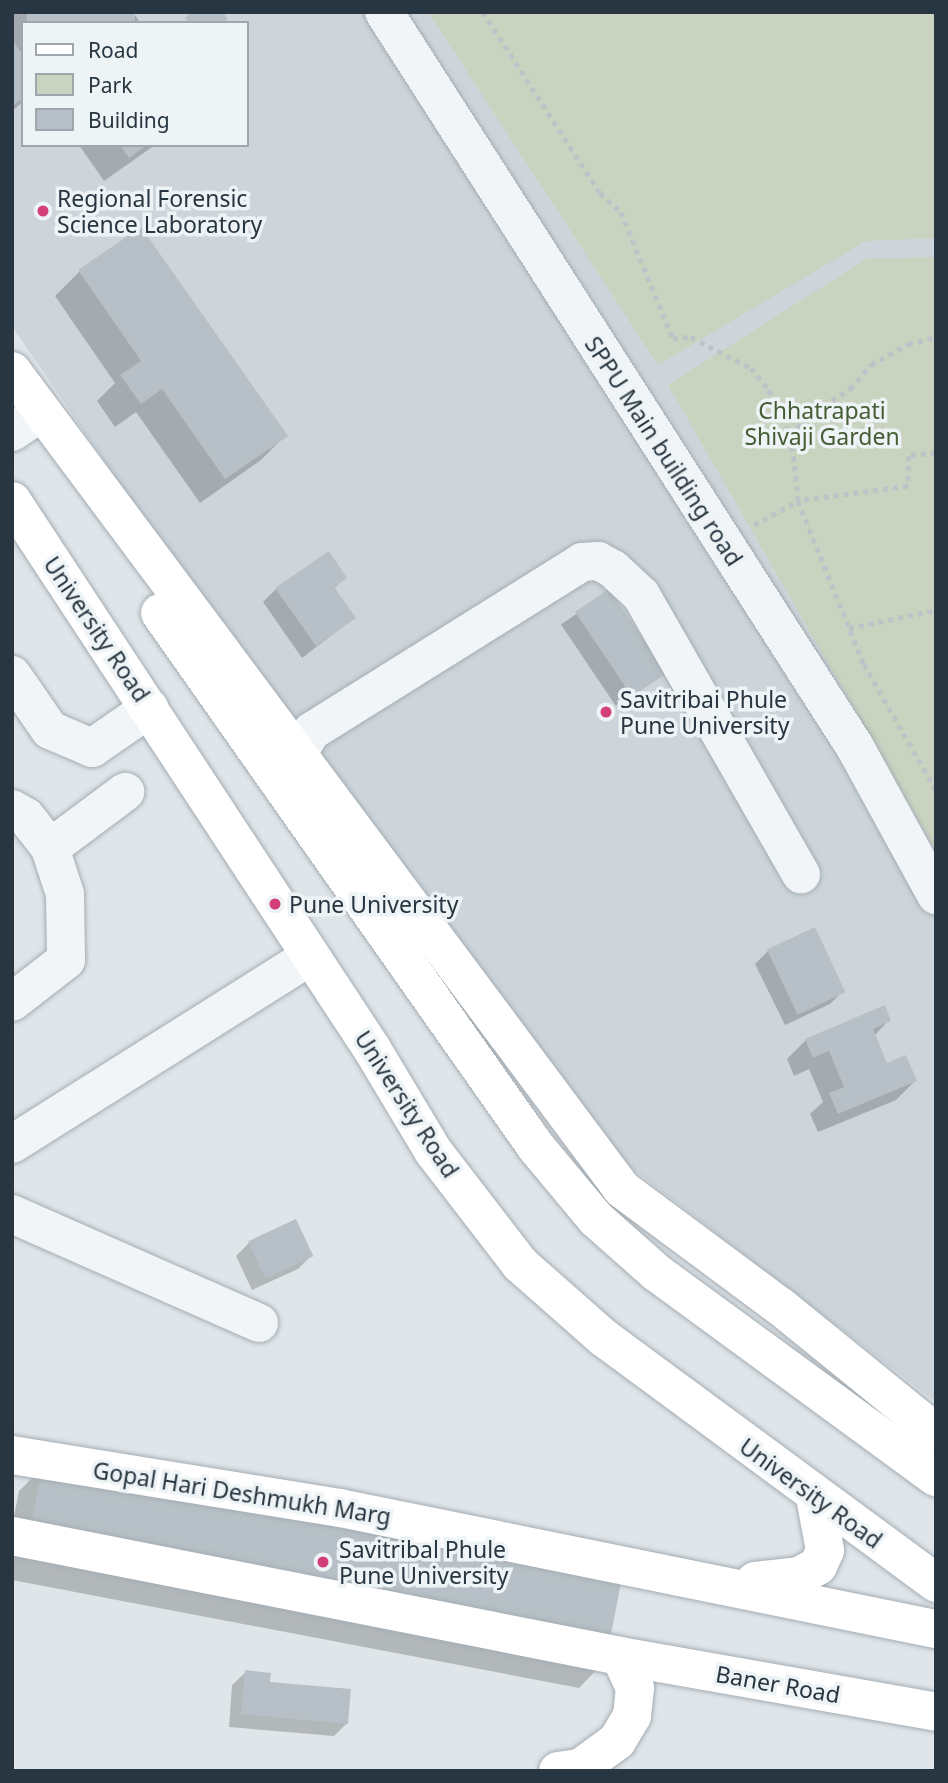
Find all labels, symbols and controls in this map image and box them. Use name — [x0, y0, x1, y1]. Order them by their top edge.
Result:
legend — [21, 21, 248, 147]
text: Road — [88, 36, 138, 64]
text: Park — [88, 71, 132, 99]
text: Building — [88, 106, 170, 134]
place label: Regional Forensic Science Laboratory — [57, 184, 262, 238]
marker: Regional Forensic Science Laboratory — [35, 203, 51, 219]
street label: SPPU Main building road — [580, 331, 748, 571]
park label: Chhatrapati Shivaji Garden — [744, 396, 900, 450]
street label: University Road — [38, 551, 156, 707]
place label: Savitribai Phule Pune University — [620, 685, 789, 739]
marker: Savitribai Phule Pune University — [598, 704, 614, 720]
place label: Pune University — [289, 890, 458, 918]
marker: Pune University — [267, 896, 283, 912]
street label: University Road — [349, 1025, 465, 1183]
street label: University Road — [734, 1432, 888, 1554]
street label: Gopal Hari Deshmukh Marg — [91, 1456, 393, 1530]
place label: Savitribal Phule Pune University — [339, 1535, 508, 1589]
marker: Savitribal Phule Pune University — [313, 1552, 333, 1572]
street label: Baner Road — [714, 1659, 842, 1709]

